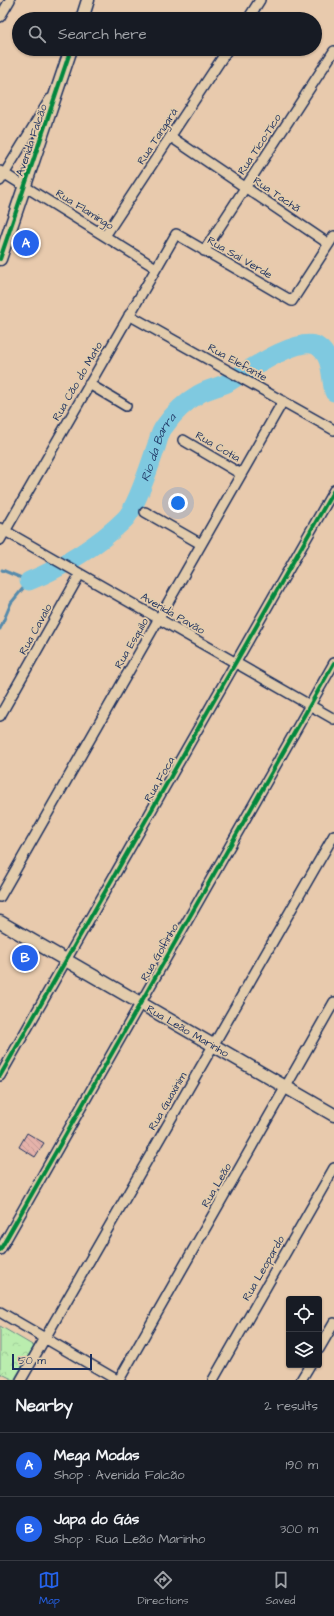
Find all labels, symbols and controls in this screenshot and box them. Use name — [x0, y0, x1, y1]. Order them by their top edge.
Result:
search box — [12, 12, 322, 56]
icon: search — [26, 23, 48, 45]
text: Search here — [58, 24, 147, 45]
street label: Avenida Falcão — [12, 101, 51, 178]
street label: Rua Tangará — [134, 105, 182, 168]
street label: Rua Tico-Tico — [234, 110, 285, 178]
street label: Rua Tachã — [250, 173, 304, 216]
street label: Rua Flamingo — [52, 186, 117, 235]
pin: A — [13, 228, 39, 258]
street label: Rua Saí Verde — [205, 233, 275, 282]
street label: Rua Cão do Mato — [49, 338, 107, 424]
street label: Rua Elefante — [205, 340, 270, 385]
water label: Rio da Barra — [137, 409, 181, 484]
street label: Rua Cotia — [193, 428, 243, 465]
your location — [168, 493, 188, 513]
street label: Avenida Pavão — [138, 589, 208, 638]
street label: Rua Cavalo — [15, 600, 56, 657]
street label: Rua Esquilo — [111, 614, 152, 671]
street label: Rua Foca — [140, 754, 179, 805]
street label: Rua Golfinho — [137, 920, 182, 984]
pin: B — [12, 943, 38, 973]
street label: Rua Leão Marinho — [144, 1001, 232, 1061]
street label: Rua Guaxinim — [145, 1069, 190, 1133]
street label: Rua Leão — [198, 1160, 236, 1210]
street label: Rua Leopardo — [239, 1232, 289, 1304]
map controls — [286, 1296, 322, 1368]
button: locate — [286, 1296, 322, 1332]
button: layers — [286, 1332, 322, 1368]
scale bar — [12, 1352, 92, 1371]
text: 50 m — [18, 1353, 46, 1368]
text: Nearby — [16, 1394, 73, 1418]
text: 2 results — [264, 1397, 318, 1415]
text: Mega Modas — [54, 1445, 140, 1466]
text: A — [25, 1456, 33, 1474]
text: 190 m — [285, 1456, 318, 1474]
text: Shop · Avenida Falcão — [54, 1466, 184, 1484]
text: Japa do Gás — [54, 1509, 139, 1530]
text: B — [24, 1520, 34, 1538]
text: 300 m — [280, 1520, 318, 1538]
text: Shop · Rua Leão Marinho — [54, 1530, 205, 1548]
tab: Map — [38, 1569, 60, 1608]
tab: Directions — [137, 1569, 189, 1608]
tab: Saved — [266, 1569, 296, 1608]

